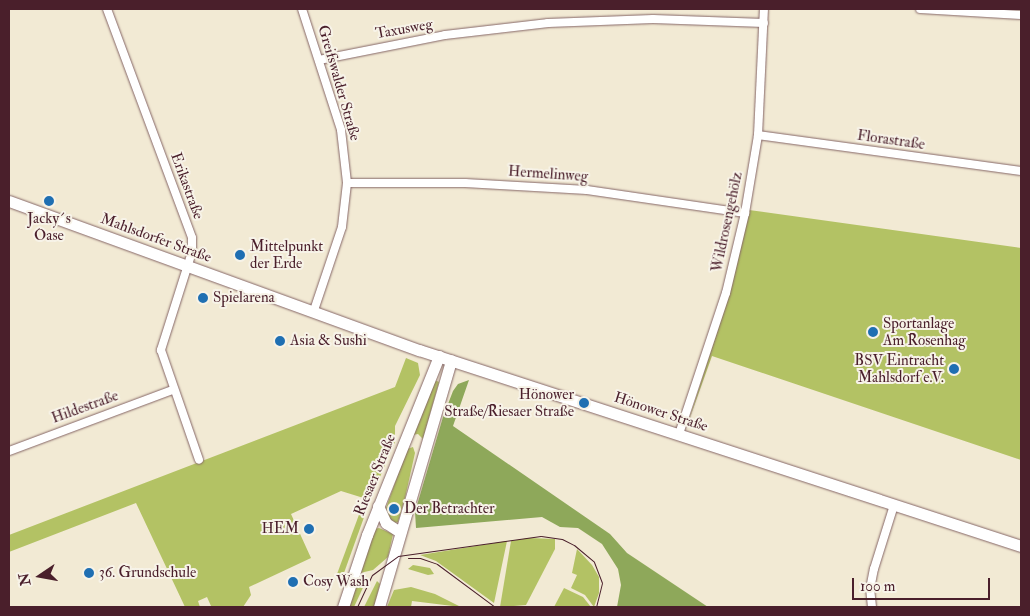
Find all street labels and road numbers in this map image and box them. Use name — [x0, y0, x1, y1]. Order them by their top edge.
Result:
street label: Taxusweg — [374, 15, 434, 43]
street label: Greifswalder Straße — [314, 23, 364, 143]
street label: Florastraße — [856, 126, 926, 154]
street label: Erikastraße — [167, 150, 207, 222]
street label: Hermelinweg — [507, 162, 589, 186]
street label: Wildrosengehölz — [708, 170, 746, 274]
street label: Mahlsdorfer Straße — [98, 210, 214, 266]
street label: Hildestraße — [49, 387, 121, 427]
street label: Hönower Straße — [612, 388, 710, 436]
street label: Riesaer Straße — [350, 431, 400, 519]

